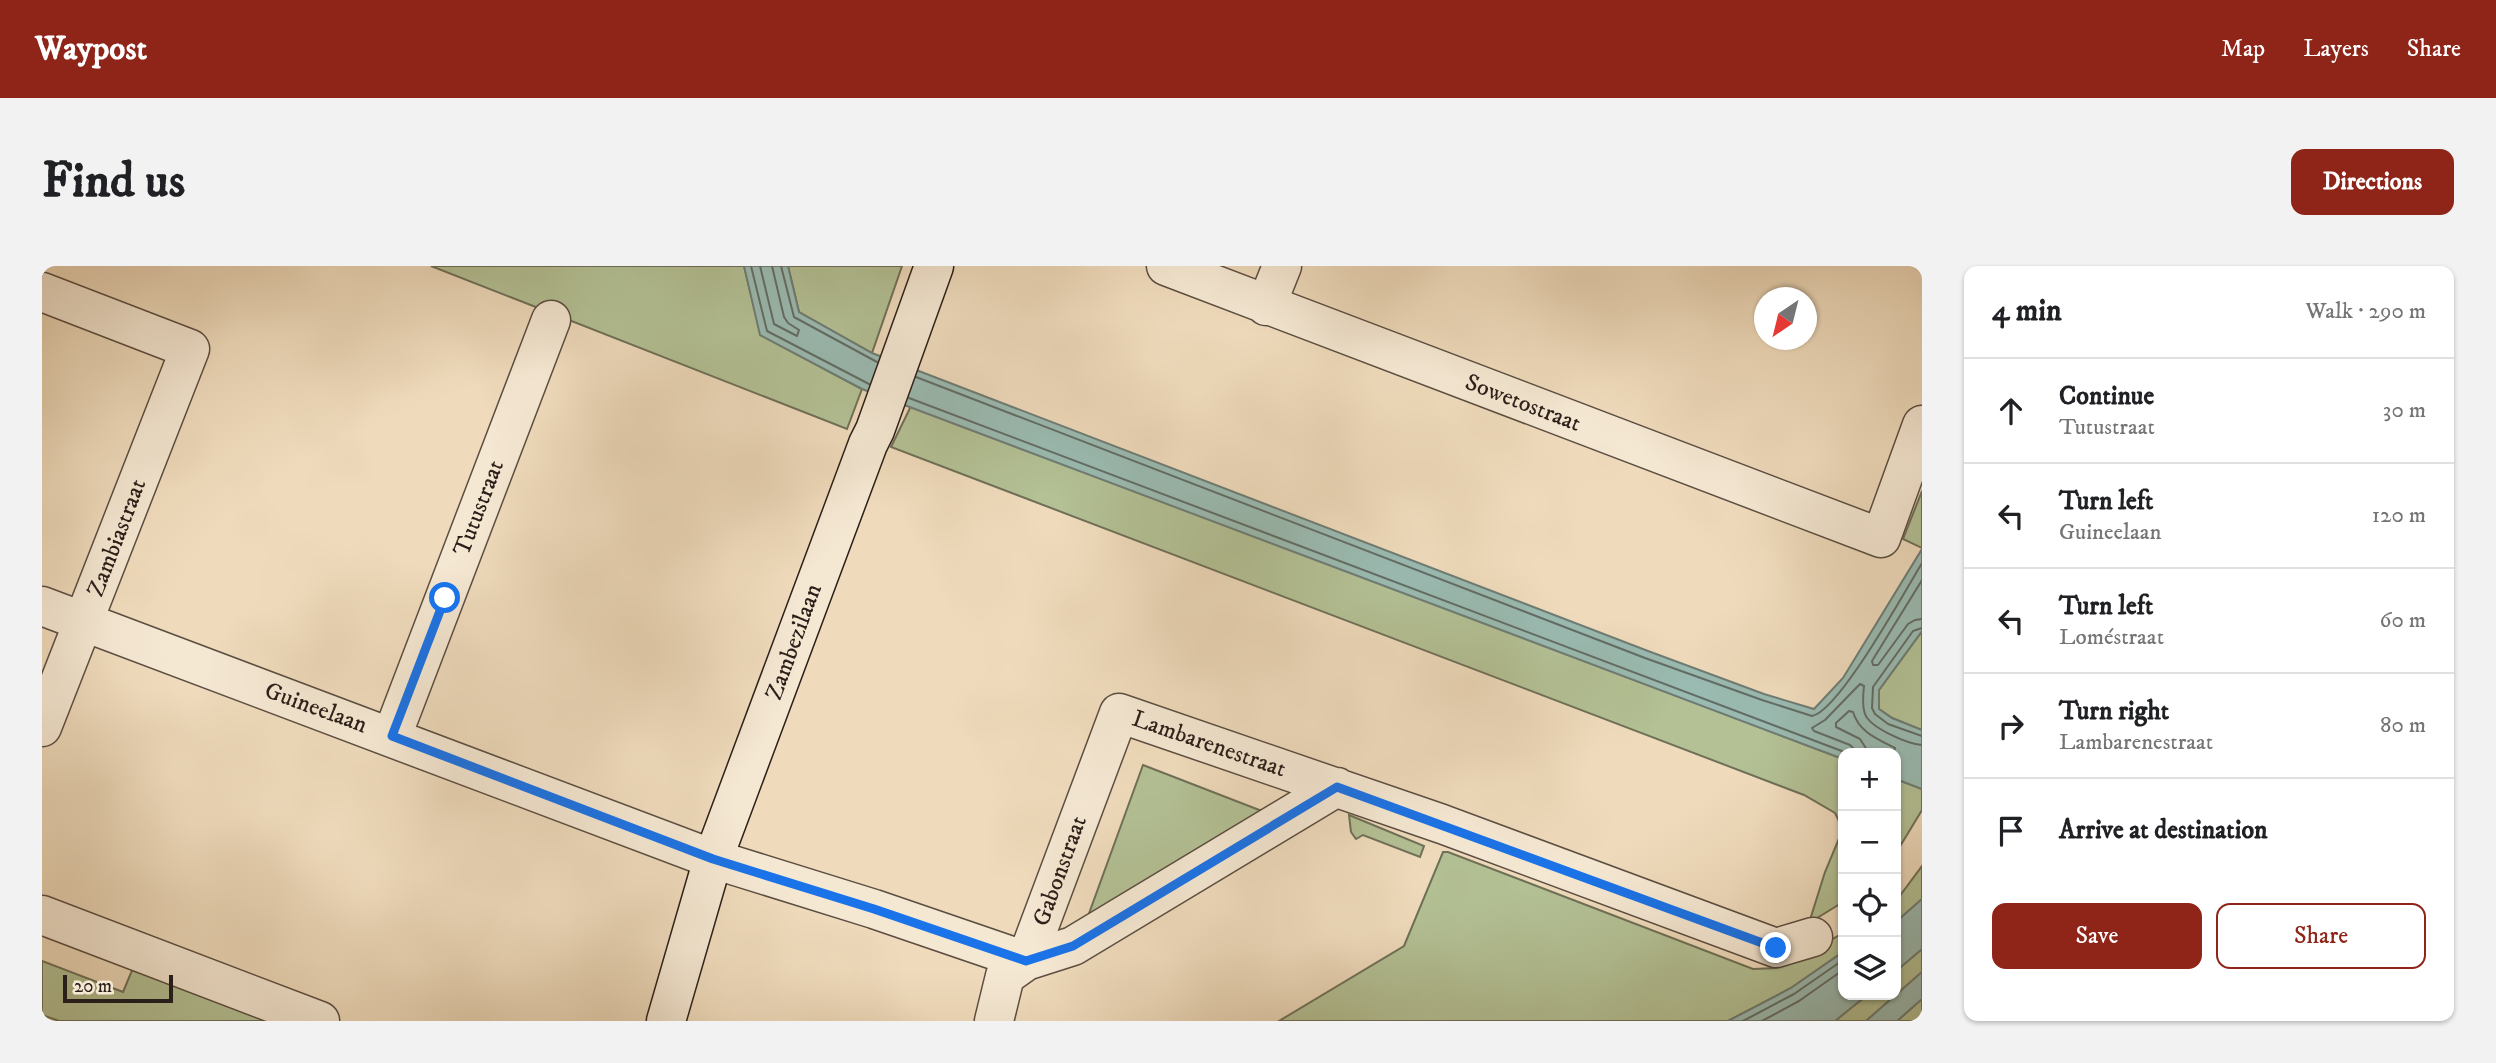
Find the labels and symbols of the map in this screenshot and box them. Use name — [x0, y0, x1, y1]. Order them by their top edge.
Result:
north arrow — [1754, 287, 1817, 350]
street label: Sowetostraat — [1461, 367, 1585, 439]
street label: Tutustraat — [447, 456, 511, 560]
street label: Zambiastraat — [81, 474, 153, 601]
street label: Zambezilaan — [759, 579, 829, 704]
route start — [429, 582, 460, 613]
street label: Guineelaan — [261, 676, 372, 741]
street label: Lambarenestraat — [1128, 704, 1290, 784]
street label: Gabonstraat — [1026, 811, 1094, 930]
route end — [1760, 932, 1791, 963]
scale bar — [63, 972, 173, 1004]

